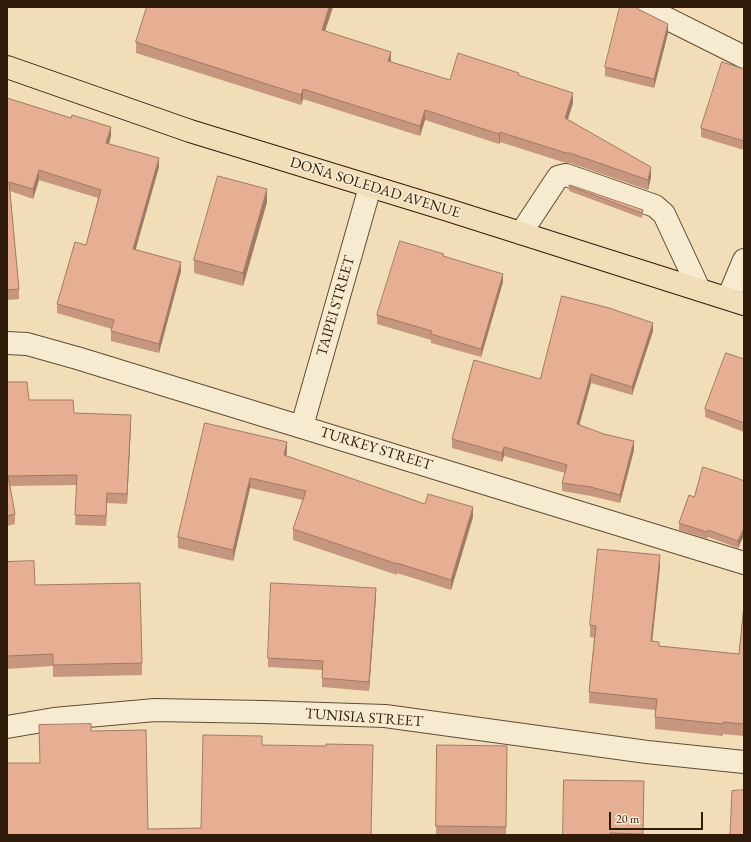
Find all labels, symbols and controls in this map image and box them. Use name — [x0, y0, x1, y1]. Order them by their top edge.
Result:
street label: DOÑA SOLEDAD AVENUE — [288, 153, 462, 223]
street label: TAIPEI STREET — [313, 254, 359, 358]
street label: TURKEY STREET — [317, 423, 435, 475]
street label: TUNISIA STREET — [304, 705, 424, 731]
scale bar — [611, 804, 705, 830]
text: 20 m — [616, 811, 639, 827]

